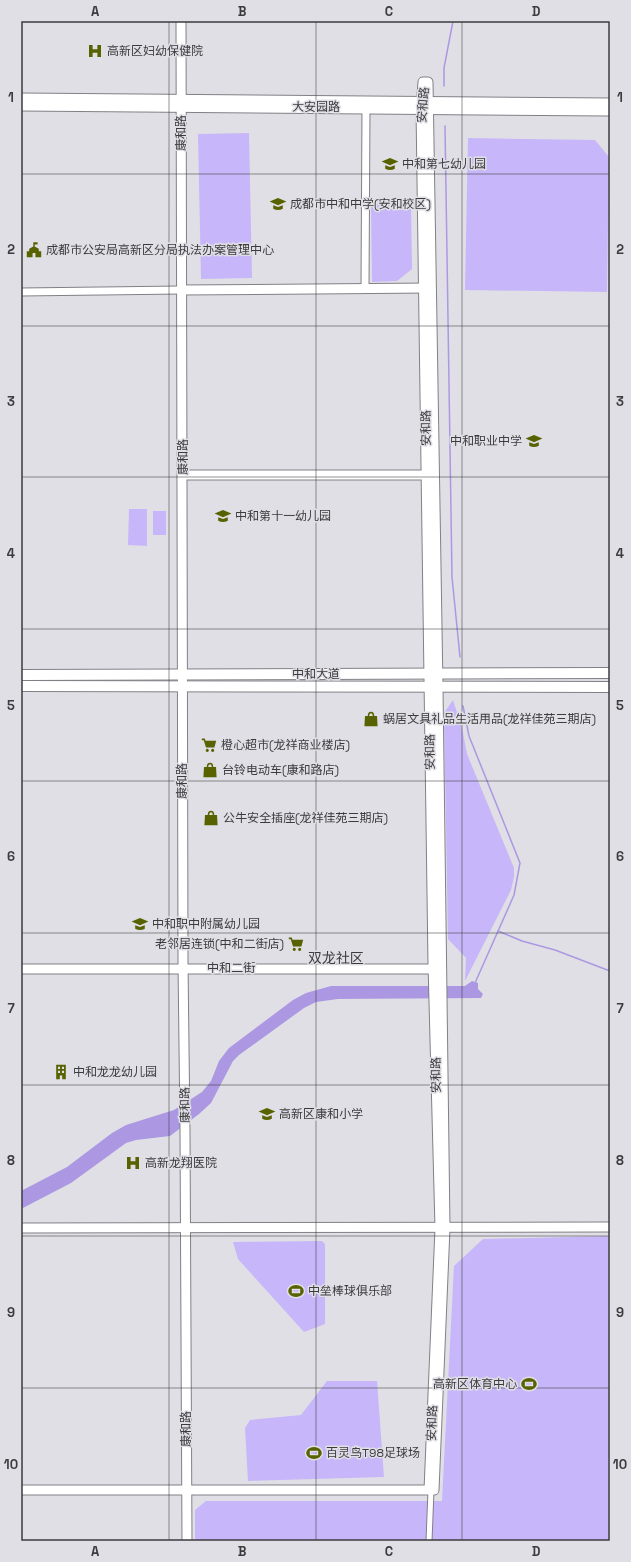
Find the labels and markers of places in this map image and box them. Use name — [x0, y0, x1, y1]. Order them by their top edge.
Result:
hospital icon: 高新区妇幼保健院 — [86, 42, 104, 60]
place label: 高新区妇幼保健院 — [107, 43, 203, 59]
school or university icon: 中和第七幼儿园 — [381, 155, 399, 173]
place label: 中和第七幼儿园 — [402, 156, 486, 172]
school or university icon: 成都市中和中学(安和校区) — [269, 195, 287, 213]
place label: 成都市中和中学(安和校区) — [290, 196, 431, 212]
public building icon: 成都市公安局高新区分局执法办案管理中心 — [25, 241, 43, 259]
place label: 成都市公安局高新区分局执法办案管理中心 — [46, 242, 274, 258]
school or university icon: 中和职业中学 — [525, 432, 543, 450]
place label: 中和职业中学 — [450, 433, 522, 449]
school or university icon: 中和第十一幼儿园 — [214, 507, 232, 525]
place label: 中和第十一幼儿园 — [235, 508, 331, 524]
shop icon: 蜗居文具礼品生活用品(龙祥佳苑三期店) — [362, 710, 380, 728]
place label: 蜗居文具礼品生活用品(龙祥佳苑三期店) — [383, 711, 596, 727]
supermarket icon: 橙心超市(龙祥商业楼店) — [200, 736, 218, 754]
place label: 橙心超市(龙祥商业楼店) — [221, 737, 350, 753]
shop icon: 台铃电动车(康和路店) — [201, 761, 219, 779]
place label: 台铃电动车(康和路店) — [222, 762, 339, 778]
shop icon: 公牛安全插座(龙祥佳苑三期店) — [202, 809, 220, 827]
place label: 公牛安全插座(龙祥佳苑三期店) — [223, 810, 388, 826]
school or university icon: 中和职中附属幼儿园 — [131, 915, 149, 933]
place label: 中和职中附属幼儿园 — [152, 916, 260, 932]
supermarket icon: 老邻居连锁(中和二街店) — [287, 935, 305, 953]
place label: 老邻居连锁(中和二街店) — [155, 936, 284, 952]
building icon: 中和龙龙幼儿园 — [52, 1063, 70, 1081]
place label: 中和龙龙幼儿园 — [73, 1064, 157, 1080]
school or university icon: 高新区康和小学 — [258, 1105, 276, 1123]
place label: 高新区康和小学 — [279, 1106, 363, 1122]
hospital icon: 高新龙翔医院 — [124, 1154, 142, 1172]
place label: 高新龙翔医院 — [145, 1155, 217, 1171]
sports icon: 中垒棒球俱乐部 — [287, 1282, 305, 1300]
place label: 中垒棒球俱乐部 — [308, 1283, 392, 1299]
sports icon: 高新区体育中心 — [520, 1375, 538, 1393]
place label: 高新区体育中心 — [433, 1376, 517, 1392]
sports icon: 百灵鸟T98足球场 — [305, 1444, 323, 1462]
place label: 百灵鸟T98足球场 — [326, 1445, 420, 1461]

